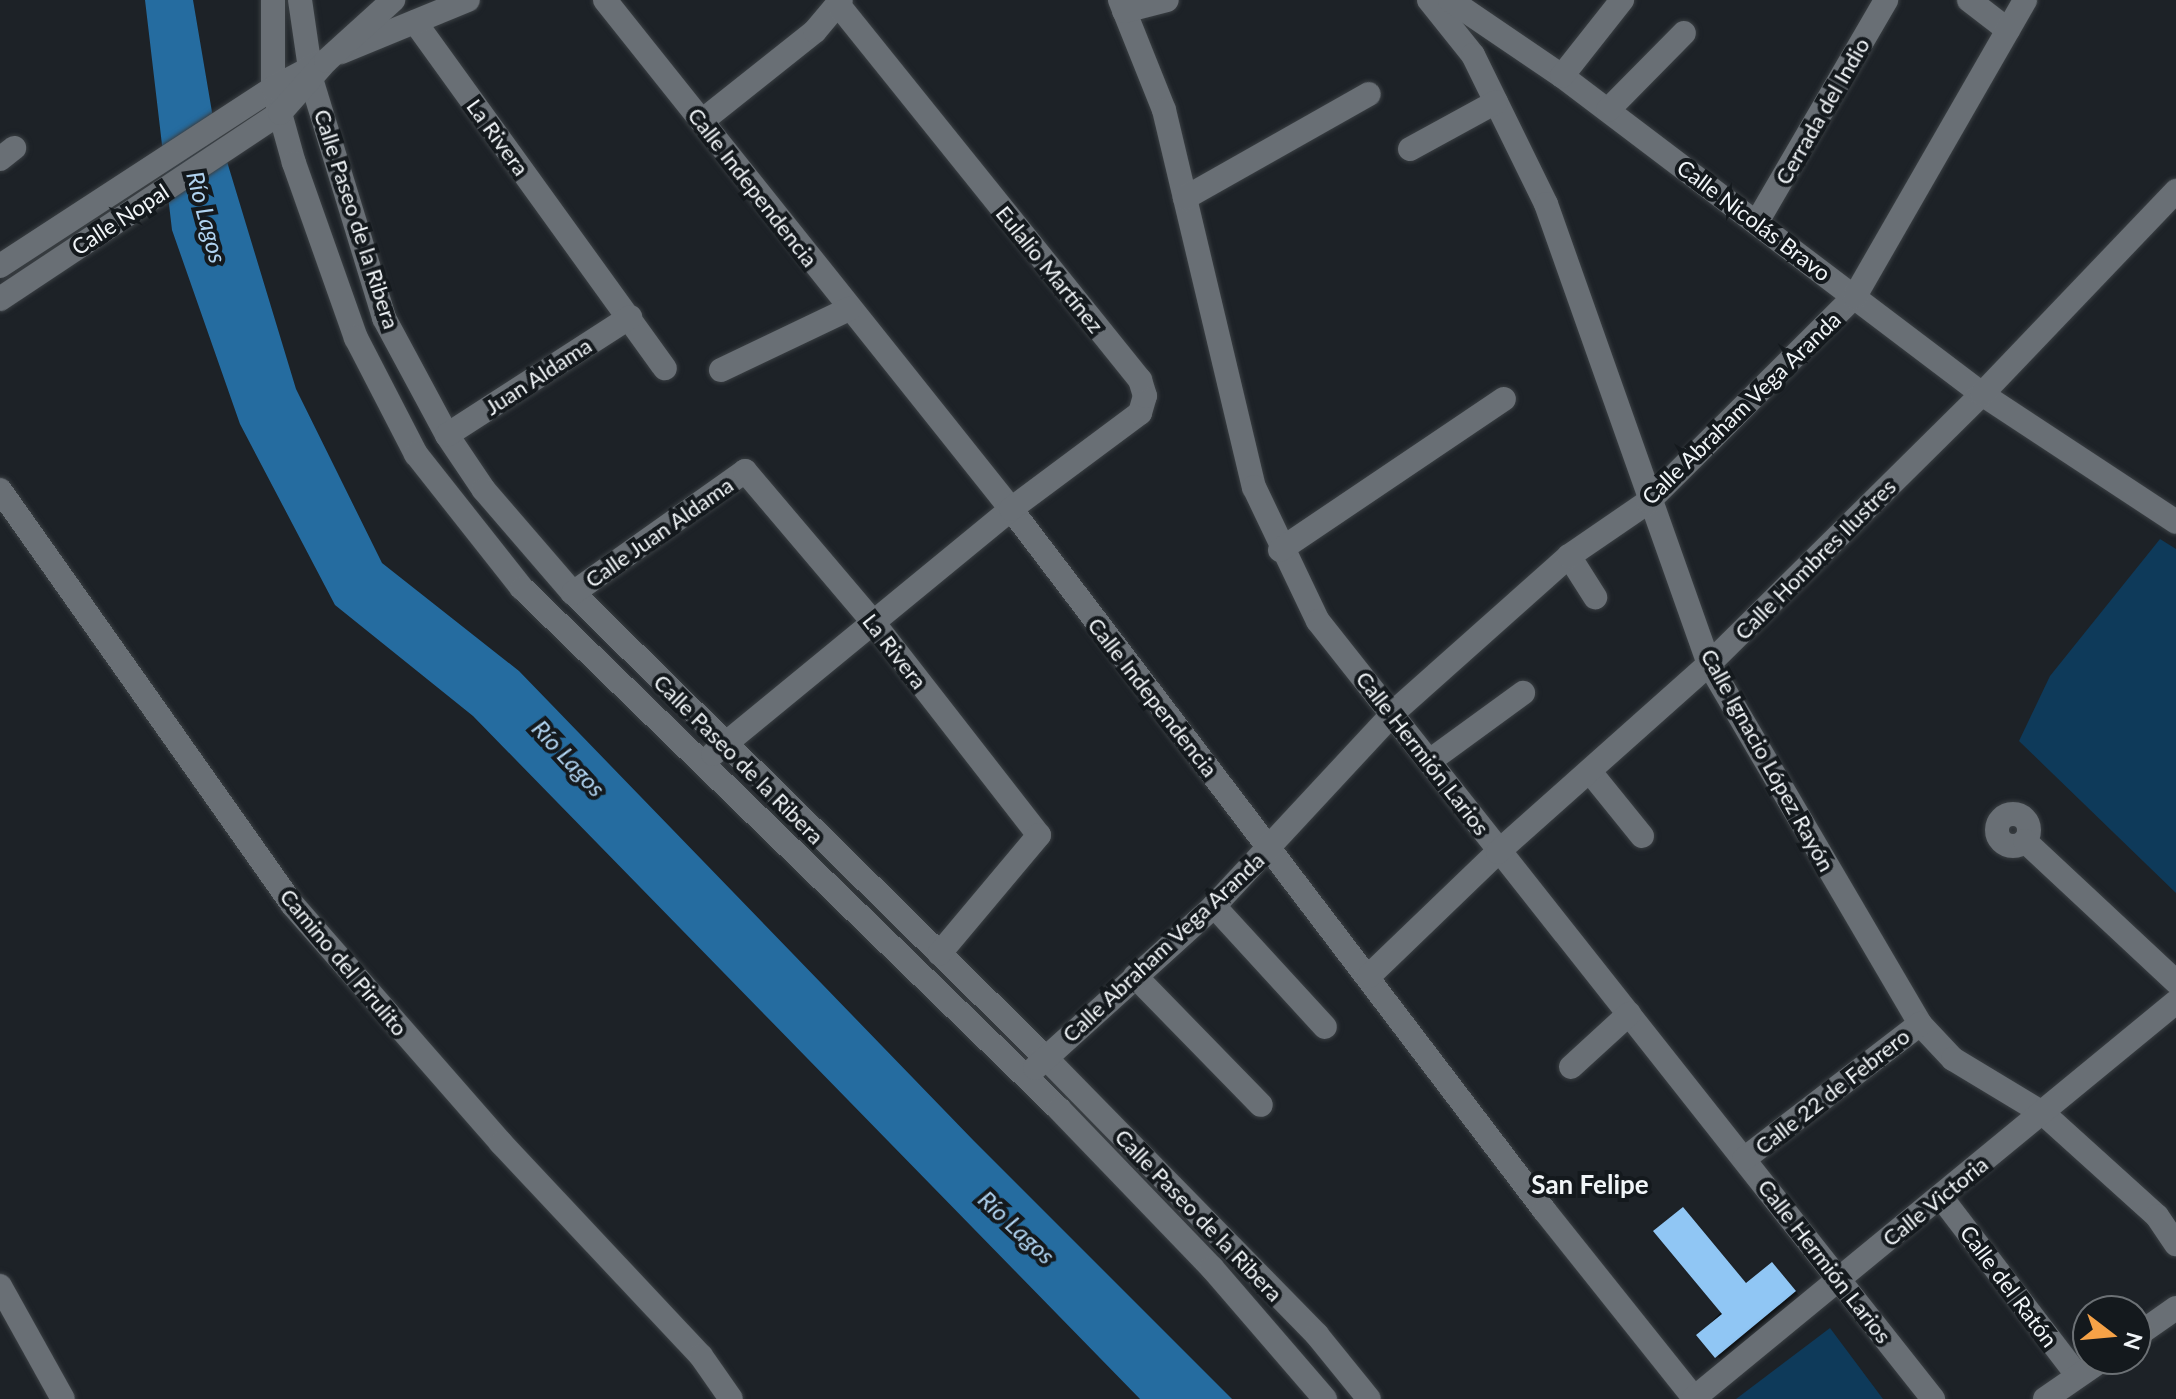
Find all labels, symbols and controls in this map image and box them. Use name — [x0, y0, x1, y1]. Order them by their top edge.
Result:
street label: Cerrada del Indio — [1769, 33, 1875, 189]
street label: La Rivera — [461, 94, 535, 180]
street label: Calle Independencia — [683, 102, 823, 272]
street label: Calle Paseo de la Ribera — [309, 106, 405, 332]
street label: Calle Nicolás Bravo — [1672, 154, 1836, 286]
water label: Río Lagos — [181, 168, 233, 266]
street label: Calle Nopal — [66, 178, 174, 260]
street label: Eulalio Martínez — [991, 200, 1109, 338]
street label: Calle Abraham Vega Aranda — [1635, 305, 1847, 511]
street label: Juan Aldama — [479, 332, 597, 420]
street label: Calle Juan Aldama — [579, 471, 739, 593]
street label: Calle Hombres Ilustres — [1729, 473, 1901, 645]
street label: La Rivera — [857, 608, 933, 694]
street label: Calle Independencia — [1083, 612, 1223, 782]
street label: Calle Ignacio López Rayón — [1696, 644, 1840, 876]
street label: Calle Hermión Larios — [1351, 666, 1495, 840]
street label: Calle Paseo de la Ribera — [649, 669, 829, 849]
water label: Río Lagos — [526, 714, 612, 802]
street label: Calle Abraham Vega Aranda — [1056, 846, 1270, 1048]
street label: Camino del Pirulito — [275, 883, 413, 1041]
street label: Calle 22 de Febrero — [1750, 1023, 1914, 1159]
street label: Calle Paseo de la Ribera — [1110, 1123, 1288, 1307]
street label: Calle Victoria — [1877, 1150, 1993, 1252]
district label: San Felipe — [1531, 1169, 1649, 1201]
street label: Calle Hermión Larios — [1753, 1174, 1897, 1348]
water label: Río Lagos — [973, 1184, 1061, 1270]
street label: Calle del Ratón — [1955, 1220, 2063, 1352]
north arrow — [2072, 1295, 2152, 1375]
text: N — [2118, 1329, 2149, 1353]

